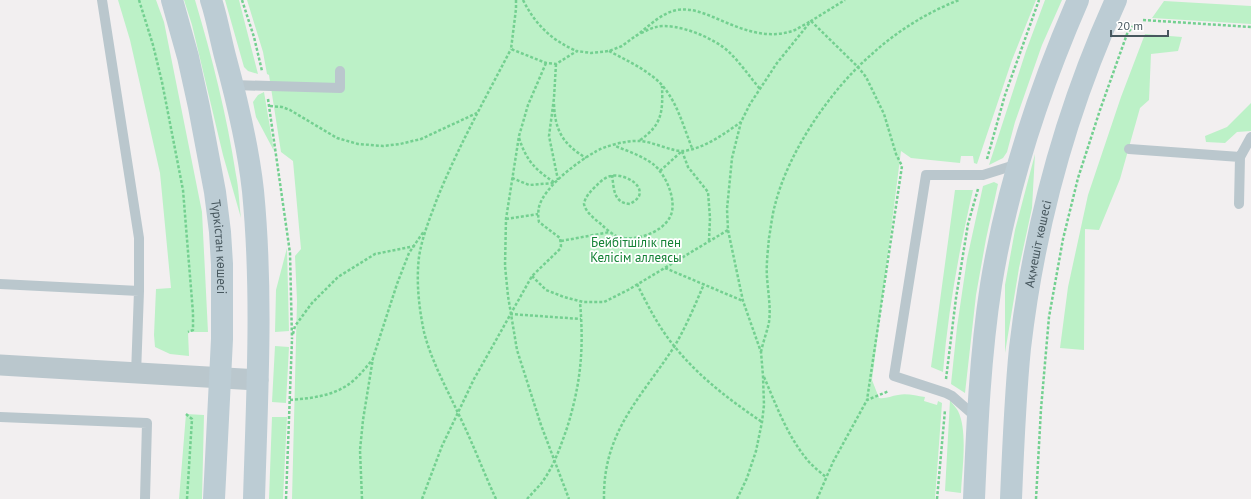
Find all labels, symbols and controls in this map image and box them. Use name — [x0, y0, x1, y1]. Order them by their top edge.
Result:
scale bar — [1111, 12, 1168, 38]
text: 20 m — [1117, 18, 1143, 33]
street label: Ақмешіт көшесі — [1021, 198, 1055, 289]
street label: Түркістан көшесі — [207, 199, 230, 294]
park label: Бейбітшілік пен Келісім аллеясы — [590, 234, 682, 266]

